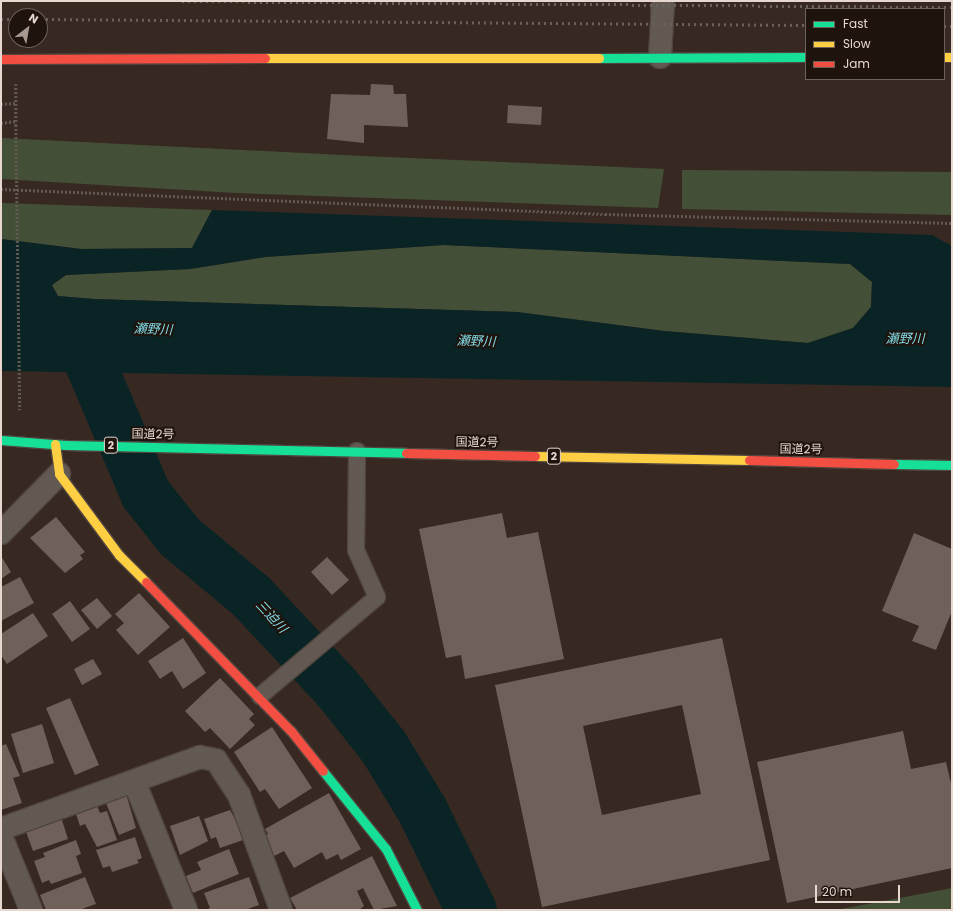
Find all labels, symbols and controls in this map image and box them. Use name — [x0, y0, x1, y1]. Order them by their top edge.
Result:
north arrow — [8, 8, 48, 48]
legend — [805, 8, 945, 80]
text: N — [26, 10, 41, 28]
text: Fast — [843, 15, 868, 32]
text: Slow — [843, 35, 871, 52]
text: Jam — [843, 55, 870, 72]
water label: 瀬野川 — [133, 322, 173, 338]
water label: 瀬野川 — [886, 331, 924, 347]
water label: 瀬野川 — [456, 334, 496, 350]
street label: 国道2号 — [131, 426, 175, 442]
street label: 国道2号 — [455, 434, 499, 450]
road number: 2 — [103, 436, 119, 454]
street label: 国道2号 — [779, 441, 823, 457]
road number: 2 — [546, 447, 562, 465]
water label: 三迫川 — [252, 597, 290, 637]
scale bar — [817, 877, 902, 903]
text: 20 m — [822, 883, 852, 900]

